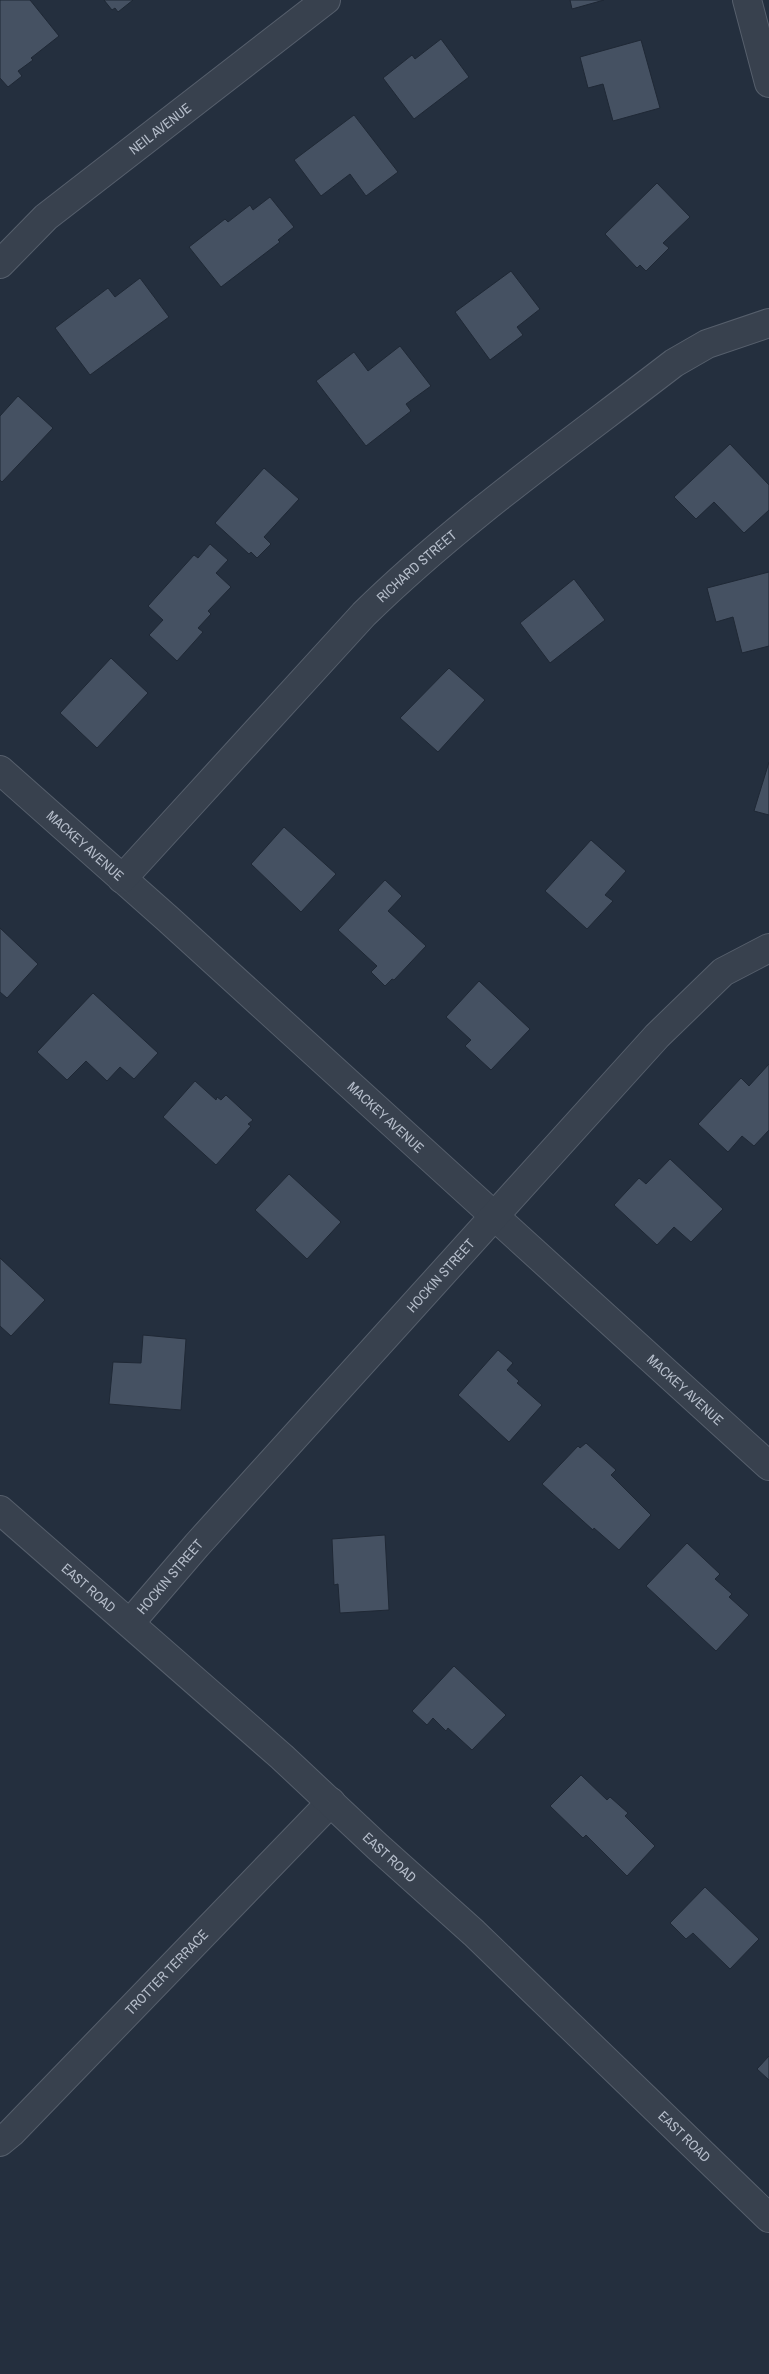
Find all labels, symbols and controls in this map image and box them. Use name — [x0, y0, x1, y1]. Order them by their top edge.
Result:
street label: NEIL AVENUE — [125, 99, 195, 158]
street label: RICHARD STREET — [373, 526, 460, 606]
street label: MACKEY AVENUE — [43, 807, 128, 885]
street label: MACKEY AVENUE — [344, 1078, 428, 1157]
street label: HOCKIN STREET — [403, 1235, 478, 1316]
street label: MACKEY AVENUE — [643, 1350, 727, 1429]
street label: HOCKIN STREET — [133, 1535, 207, 1618]
street label: EAST ROAD — [58, 1559, 120, 1616]
street label: EAST ROAD — [359, 1828, 420, 1886]
street label: TROTTER TERRACE — [121, 1926, 212, 2019]
street label: EAST ROAD — [654, 2107, 715, 2166]

